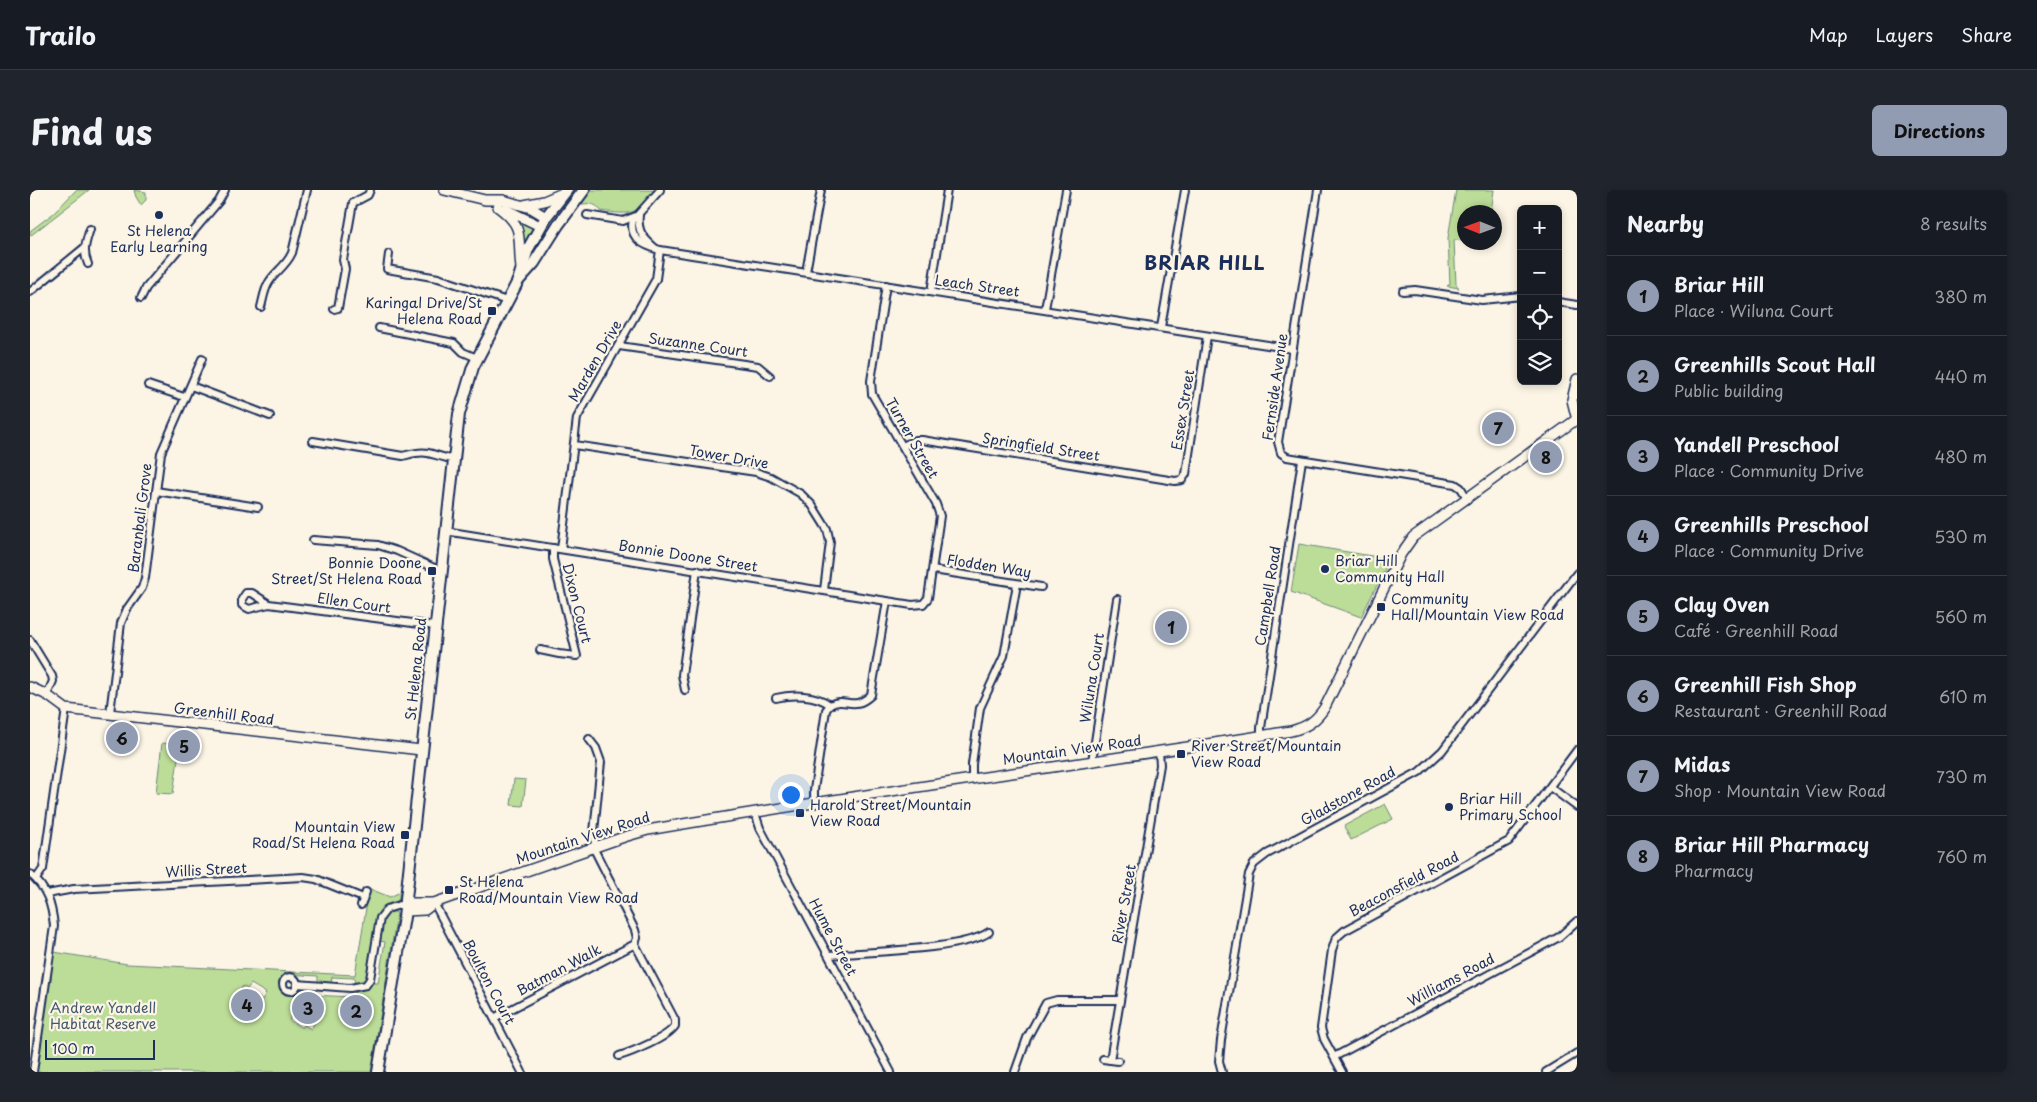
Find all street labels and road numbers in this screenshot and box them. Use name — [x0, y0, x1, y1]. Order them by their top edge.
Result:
street label: Leach Street — [933, 269, 1021, 302]
street label: Marden Drive — [563, 316, 626, 405]
street label: Suzanne Court — [647, 327, 749, 362]
street label: Fernside Avenue — [1257, 332, 1292, 442]
street label: Essex Street — [1166, 368, 1199, 452]
street label: Turner Street — [881, 393, 944, 482]
street label: Springfield Street — [981, 427, 1102, 466]
street label: Tower Drive — [688, 439, 770, 474]
street label: Baranbali Grove — [122, 462, 157, 574]
street label: Bonnie Doone Street — [617, 534, 759, 577]
street label: Campbell Road — [1249, 544, 1286, 647]
street label: Flodden Way — [945, 548, 1033, 583]
street label: Dixon Court — [557, 561, 598, 645]
street label: Ellen Court — [316, 587, 392, 618]
street label: St Helena Road — [400, 616, 431, 722]
street label: Wiluna Court — [1074, 631, 1109, 724]
street label: Greenhill Road — [173, 697, 275, 730]
street label: Mountain View Road — [1001, 729, 1143, 770]
street label: Gladstone Road — [1297, 761, 1399, 830]
street label: Mountain View Road — [513, 806, 653, 869]
street label: Beaconsfield Road — [1345, 846, 1462, 921]
street label: Willis Street — [165, 857, 248, 882]
street label: River Street — [1106, 862, 1141, 945]
street label: Hume Street — [804, 894, 863, 980]
street label: Boulton Court — [458, 935, 521, 1028]
street label: Batman Walk — [513, 938, 605, 1001]
street label: Williams Road — [1403, 948, 1498, 1011]

